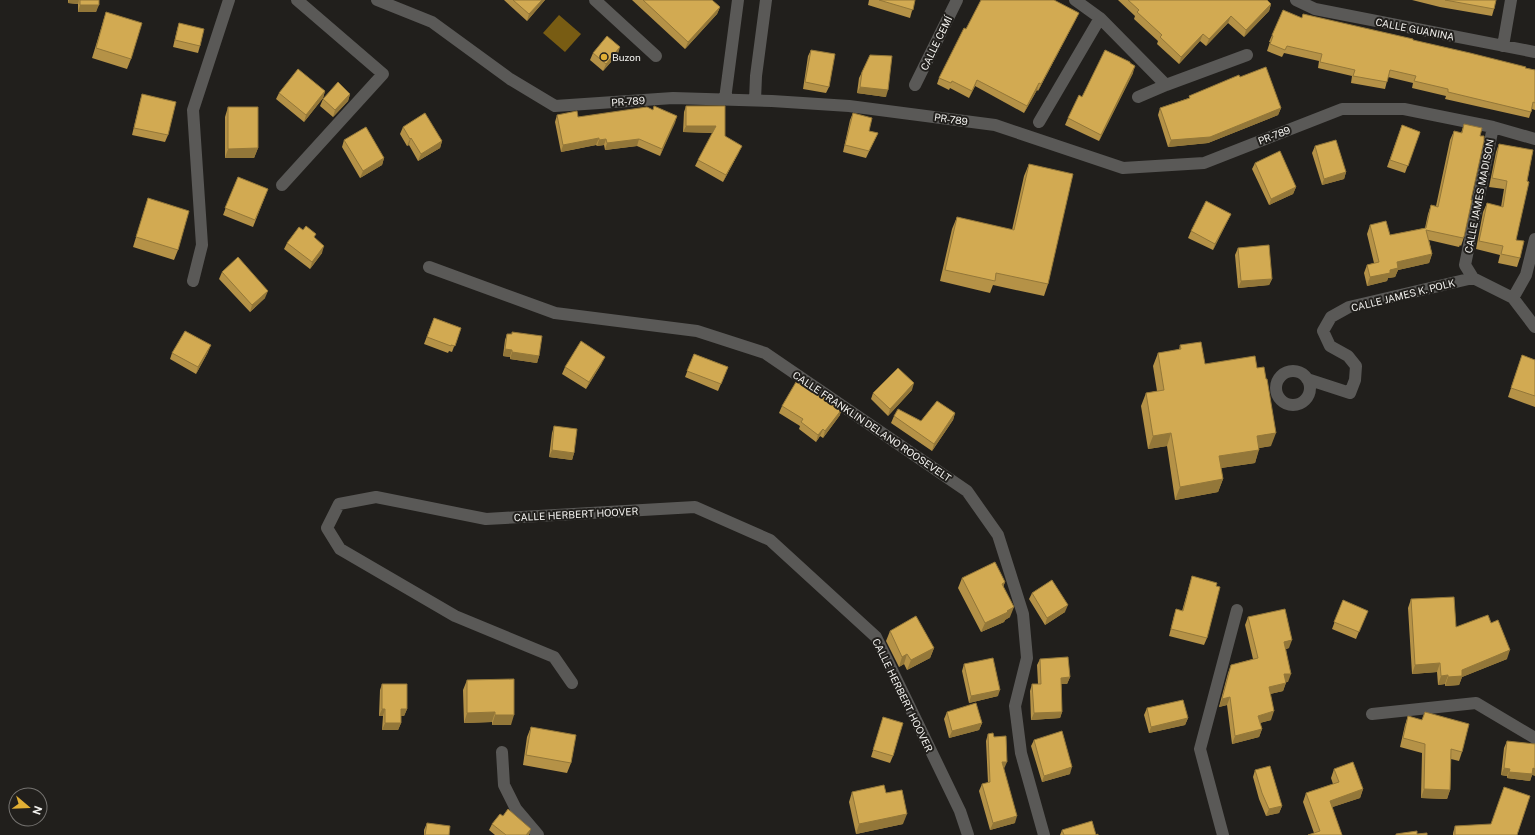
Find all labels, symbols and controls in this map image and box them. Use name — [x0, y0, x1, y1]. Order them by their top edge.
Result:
street label: CALLE CEMÍ — [918, 13, 955, 72]
street label: CALLE GUANINA — [1375, 15, 1455, 43]
place label: Buzon — [612, 51, 641, 63]
marker: Buzon — [599, 52, 609, 62]
street label: PR-789 — [611, 94, 645, 108]
street label: PR-789 — [933, 111, 969, 127]
street label: PR-789 — [1256, 123, 1292, 147]
street label: CALLE JAMES MADISON — [1462, 138, 1496, 254]
street label: CALLE JAMES K. POLK — [1350, 276, 1456, 314]
street label: CALLE FRANKLIN DELANO ROOSEVELT — [791, 368, 953, 484]
street label: CALLE HERBERT HOOVER — [513, 505, 639, 523]
street label: CALLE HERBERT HOOVER — [870, 636, 936, 754]
north arrow — [8, 787, 48, 827]
text: N — [30, 804, 45, 816]

